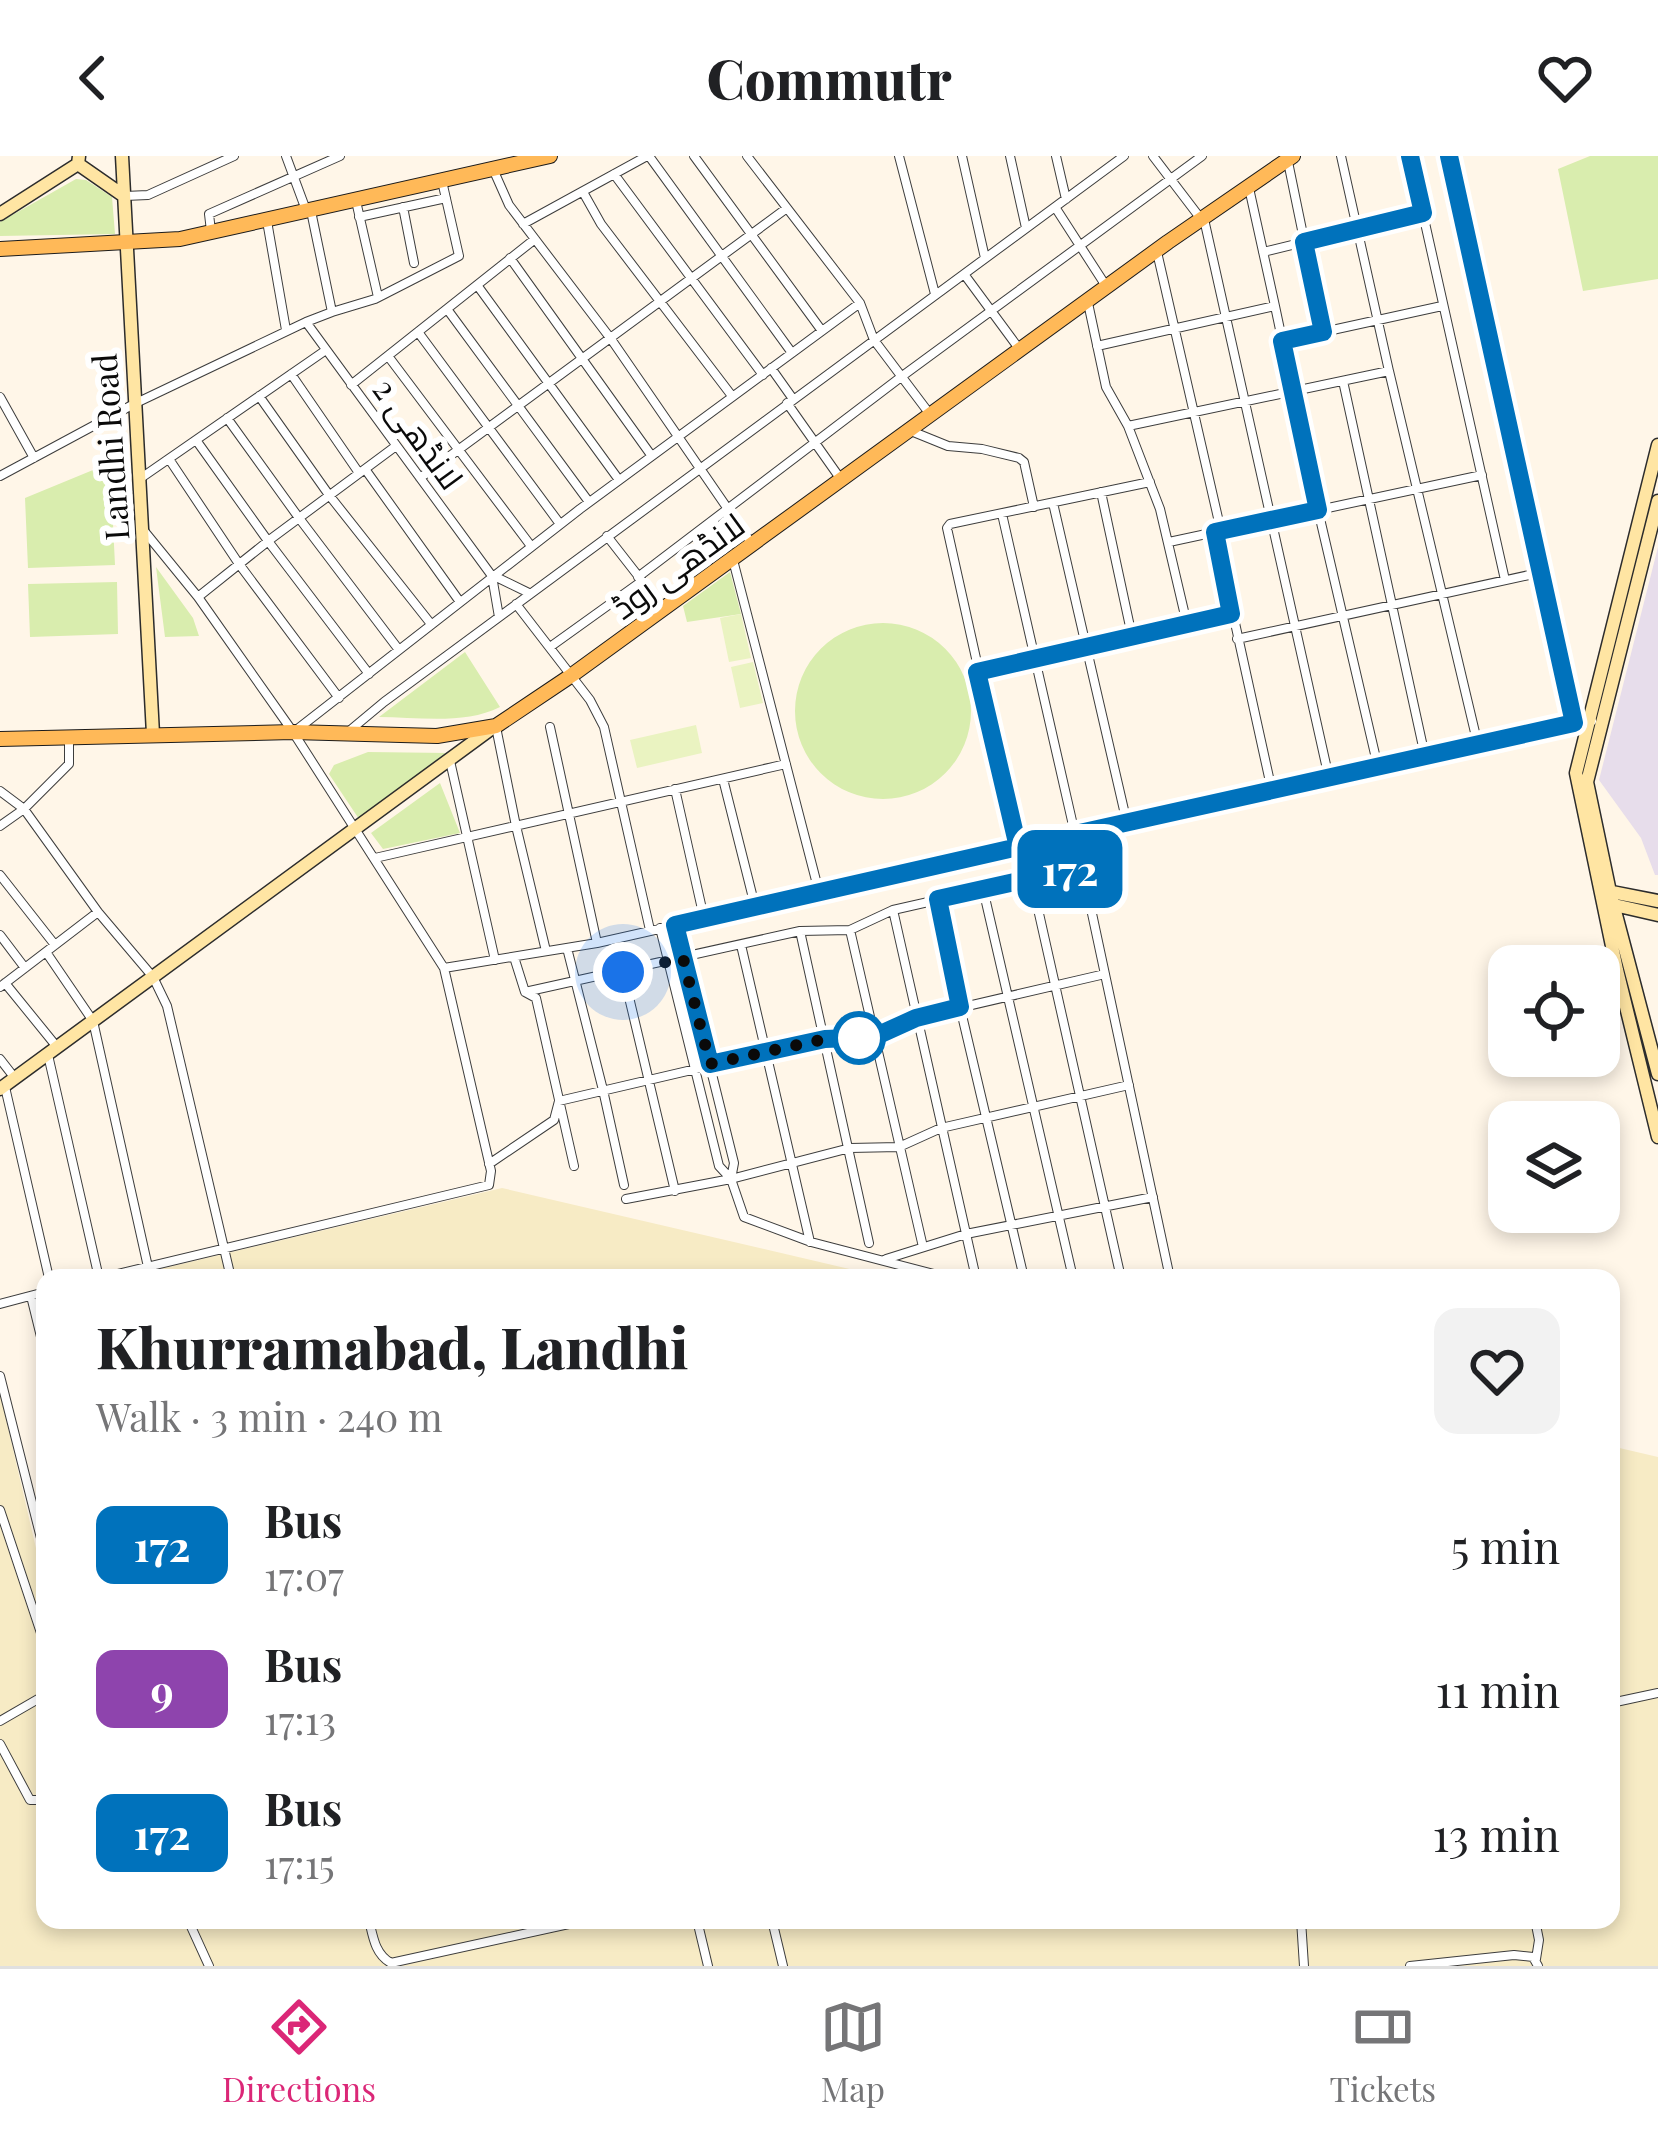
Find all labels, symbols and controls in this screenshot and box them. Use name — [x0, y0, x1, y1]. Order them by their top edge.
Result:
text: Commutr — [706, 42, 952, 114]
icon: back — [60, 45, 126, 111]
icon: heart — [1532, 45, 1598, 111]
street label: Landhi Road — [81, 352, 137, 542]
street label: لانڈھی 2 — [364, 368, 475, 498]
street label: لانڈھی روڈ — [602, 501, 753, 628]
line badge: 172 — [1001, 830, 1139, 908]
text: 172 — [1041, 841, 1099, 897]
your location — [593, 942, 653, 1002]
map controls — [1488, 945, 1620, 1233]
button: locate — [1488, 945, 1620, 1077]
unlabelled marker — [834, 1013, 884, 1063]
button: layers — [1488, 1101, 1620, 1233]
text: Khurramabad, Landhi — [96, 1307, 688, 1383]
button: heart — [1434, 1308, 1560, 1434]
text: Walk · 3 min · 240 m — [96, 1390, 443, 1442]
text: Bus — [264, 1489, 342, 1549]
text: 5 min — [1451, 1515, 1560, 1575]
text: 172 — [133, 1517, 191, 1573]
text: 17:07 — [264, 1549, 344, 1601]
text: Bus — [264, 1633, 342, 1693]
text: 11 min — [1435, 1659, 1560, 1719]
text: 9 — [150, 1661, 174, 1717]
text: 17:13 — [264, 1693, 336, 1745]
text: Bus — [264, 1777, 342, 1837]
text: 13 min — [1433, 1803, 1560, 1863]
text: 172 — [133, 1805, 191, 1861]
text: 17:15 — [264, 1837, 335, 1889]
tab: Directions — [222, 1994, 376, 2110]
tab: Map — [820, 1994, 886, 2110]
tab: Tickets — [1330, 1994, 1436, 2110]

